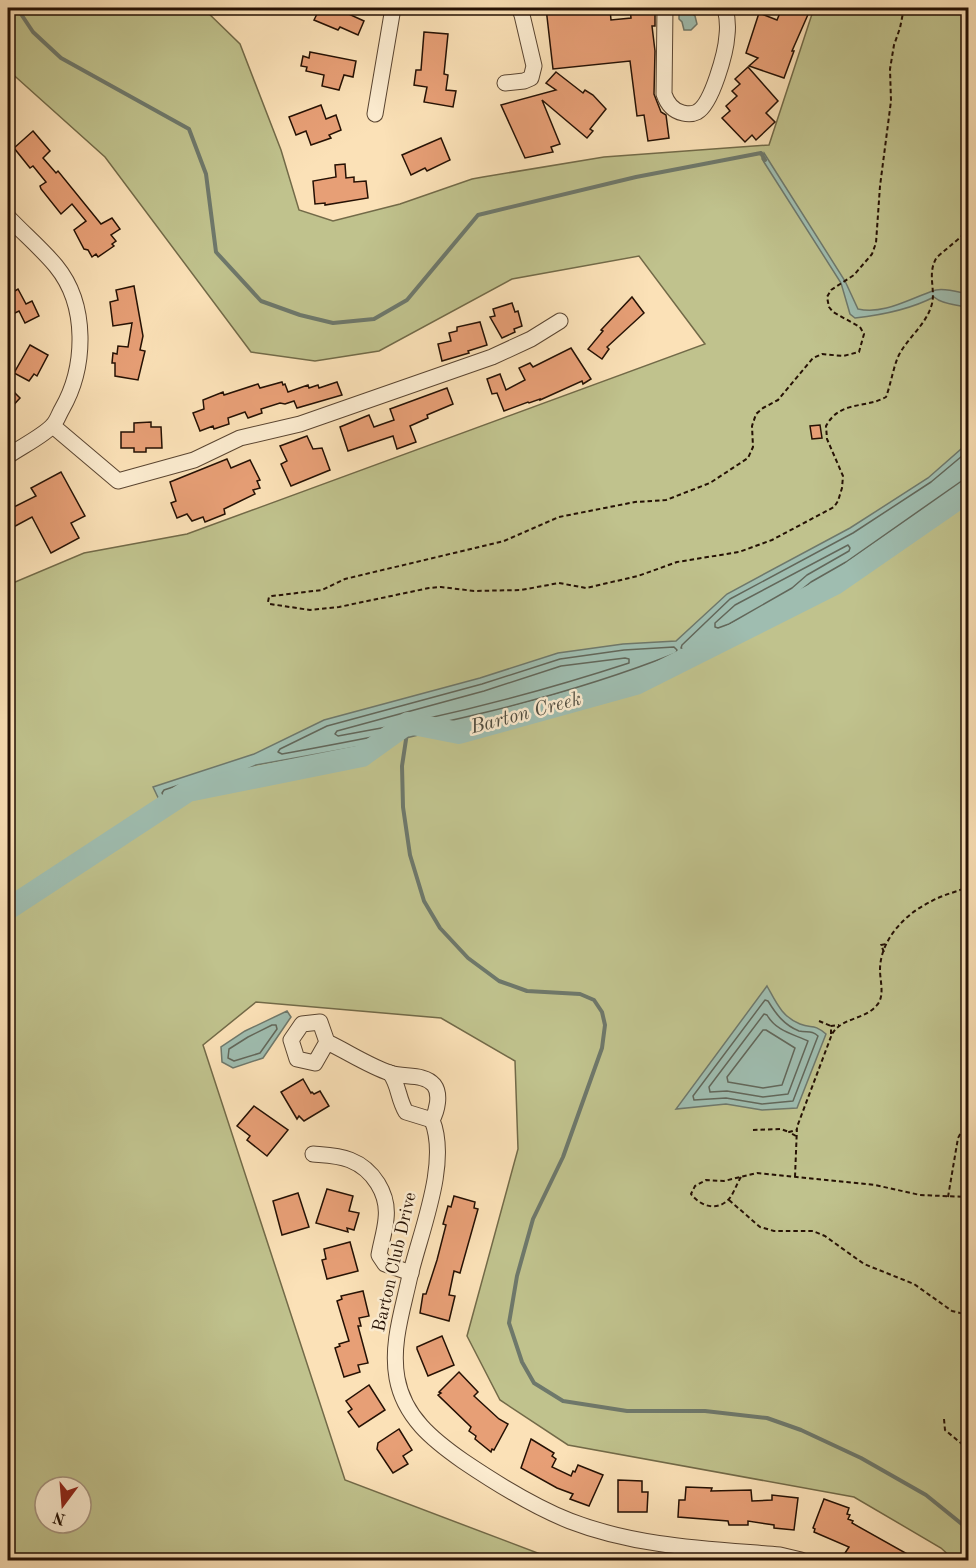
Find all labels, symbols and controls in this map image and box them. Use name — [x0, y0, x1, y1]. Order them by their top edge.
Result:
water label: Barton Creek — [467, 690, 584, 739]
street label: Barton Club Drive — [370, 1190, 420, 1334]
north arrow — [33, 1475, 93, 1535]
text: N — [51, 1508, 68, 1527]

